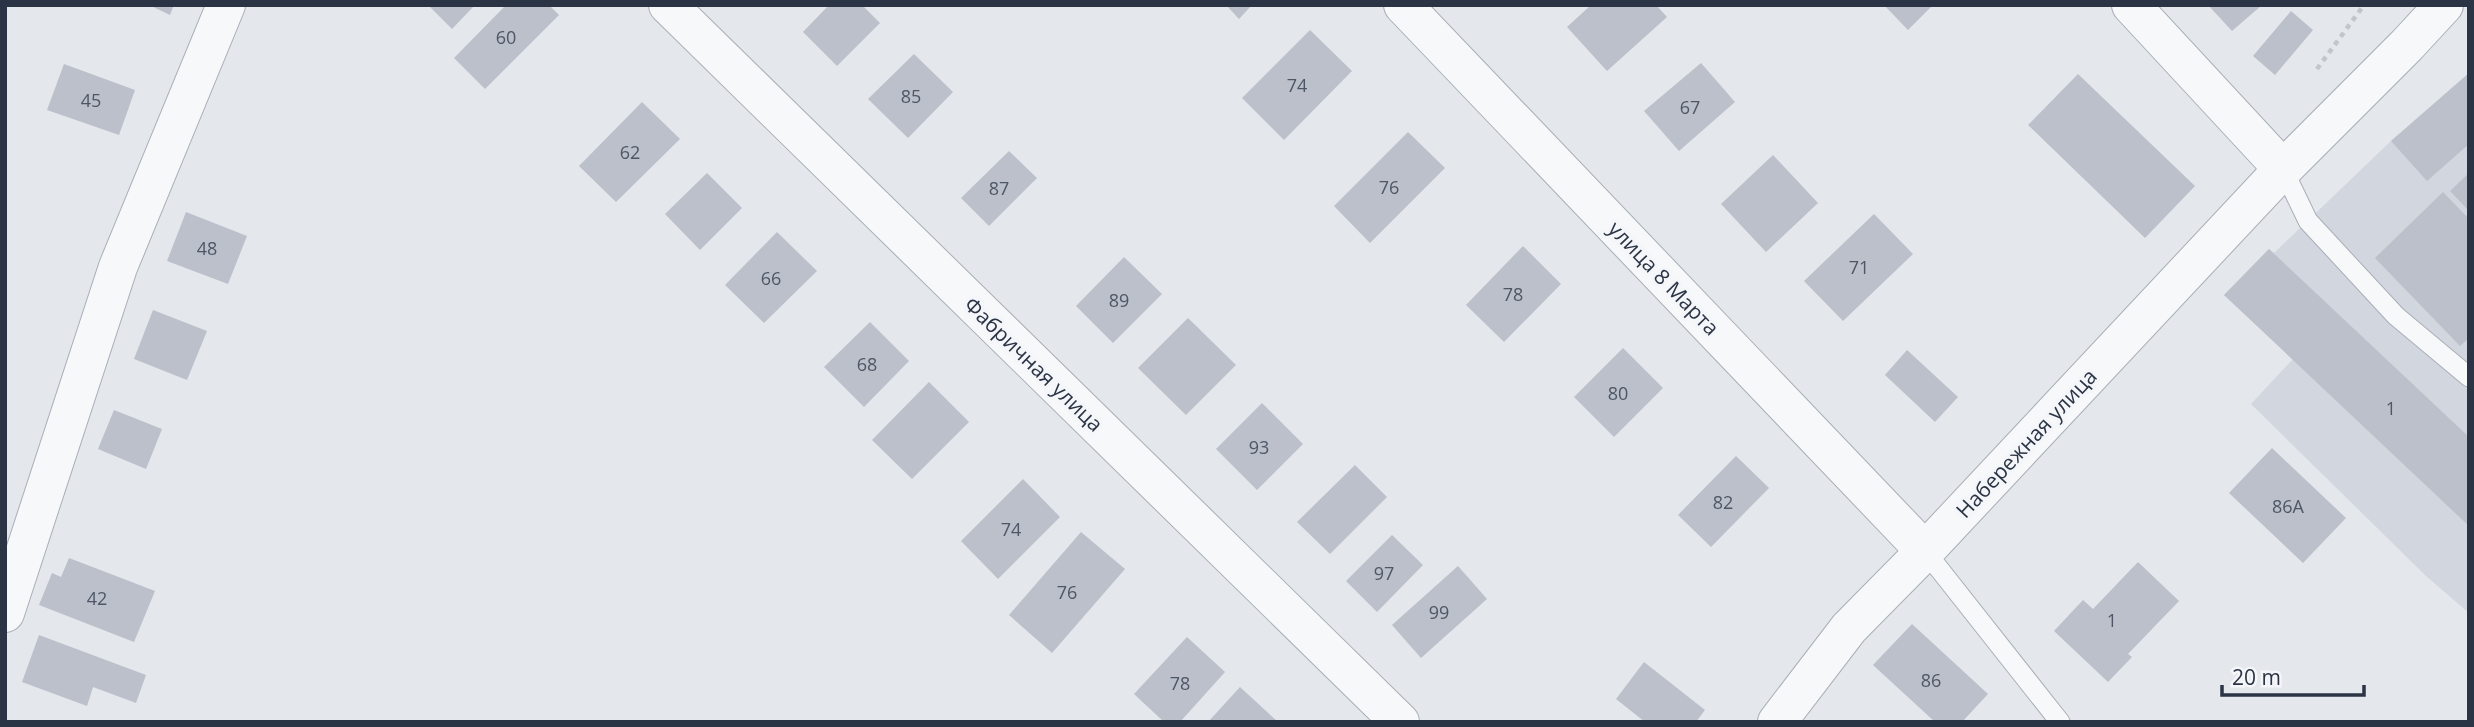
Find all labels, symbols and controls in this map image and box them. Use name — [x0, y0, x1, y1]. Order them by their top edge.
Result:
house number: 60 — [496, 25, 516, 49]
house number: 74 — [1287, 73, 1307, 97]
house number: 85 — [901, 84, 921, 108]
house number: 45 — [81, 88, 101, 112]
house number: 67 — [1680, 95, 1700, 119]
house number: 62 — [620, 140, 640, 164]
house number: 76 — [1379, 175, 1399, 199]
house number: 87 — [989, 176, 1009, 200]
street label: улица 8 Марта — [1602, 215, 1726, 341]
house number: 48 — [197, 236, 217, 260]
house number: 71 — [1849, 255, 1869, 279]
house number: 66 — [761, 266, 781, 290]
house number: 78 — [1503, 282, 1523, 306]
house number: 89 — [1109, 288, 1129, 312]
street label: Фабричная улица — [959, 291, 1109, 437]
house number: 68 — [857, 352, 877, 376]
street label: Набережная улица — [1950, 362, 2102, 524]
house number: 80 — [1608, 381, 1628, 405]
house number: 1 — [2386, 396, 2396, 420]
house number: 93 — [1249, 435, 1269, 459]
house number: 82 — [1713, 490, 1733, 514]
house number: 86А — [2272, 494, 2305, 518]
house number: 74 — [1001, 517, 1021, 541]
house number: 97 — [1374, 561, 1394, 585]
house number: 76 — [1057, 580, 1077, 604]
house number: 42 — [87, 586, 107, 610]
house number: 99 — [1429, 600, 1449, 624]
house number: 1 — [2107, 608, 2117, 632]
scale bar — [2222, 654, 2364, 698]
text: 20 m — [2232, 663, 2281, 691]
house number: 86 — [1921, 668, 1941, 692]
house number: 78 — [1170, 671, 1190, 695]

